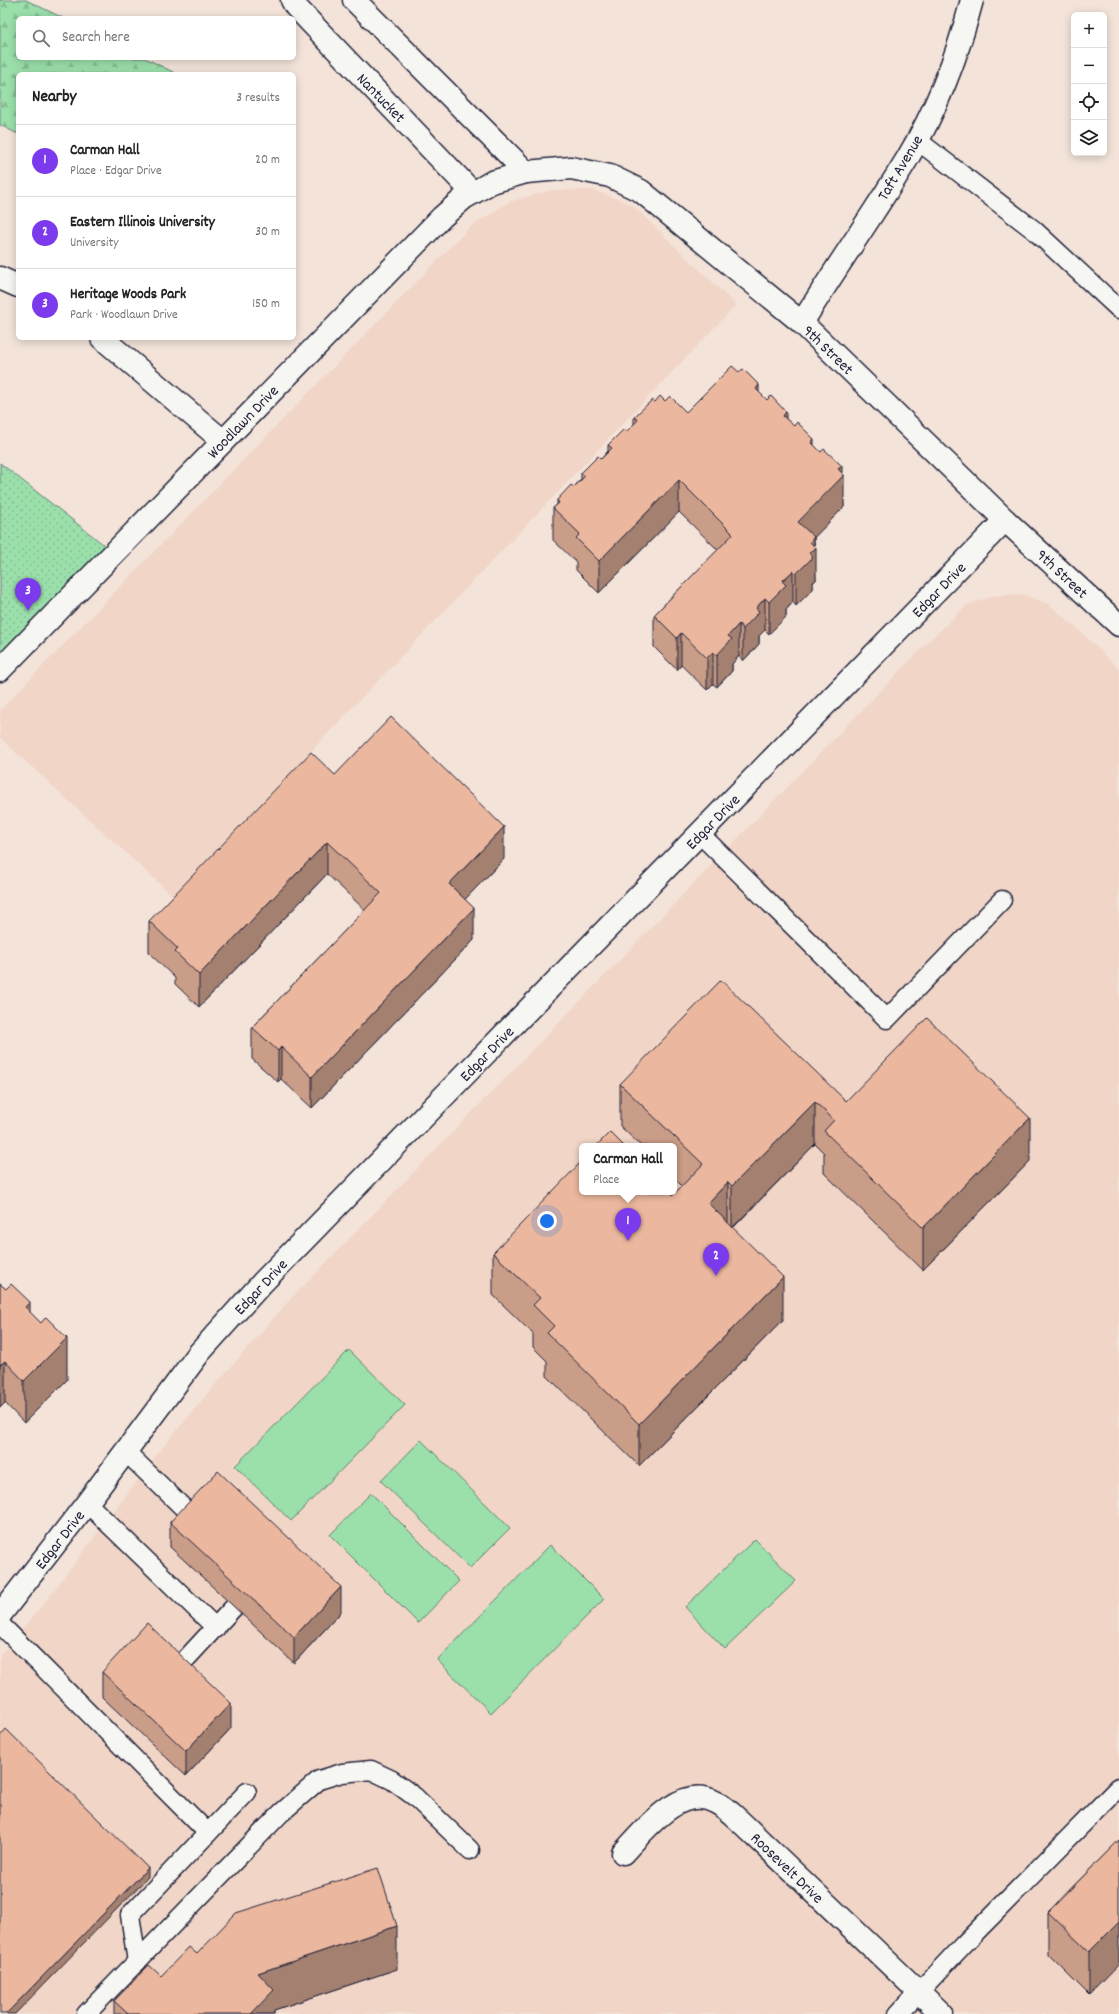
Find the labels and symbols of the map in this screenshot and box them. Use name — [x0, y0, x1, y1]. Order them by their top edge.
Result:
street label: Nantucket — [351, 69, 410, 129]
street label: Taft Avenue — [873, 131, 930, 205]
street label: 9th Street — [797, 321, 858, 381]
street label: Woodlawn Drive — [203, 381, 285, 465]
street label: 9th Street — [1030, 545, 1092, 605]
street label: Edgar Drive — [907, 558, 972, 624]
pin: 3 — [15, 578, 41, 611]
street label: Edgar Drive — [681, 790, 746, 856]
street label: Edgar Drive — [455, 1022, 520, 1088]
pin: 1 — [615, 1208, 641, 1241]
your location — [537, 1211, 557, 1231]
pin: 2 — [703, 1243, 729, 1276]
street label: Edgar Drive — [230, 1254, 294, 1321]
street label: Edgar Drive — [30, 1506, 91, 1575]
street label: Roosevelt Drive — [745, 1828, 828, 1910]

